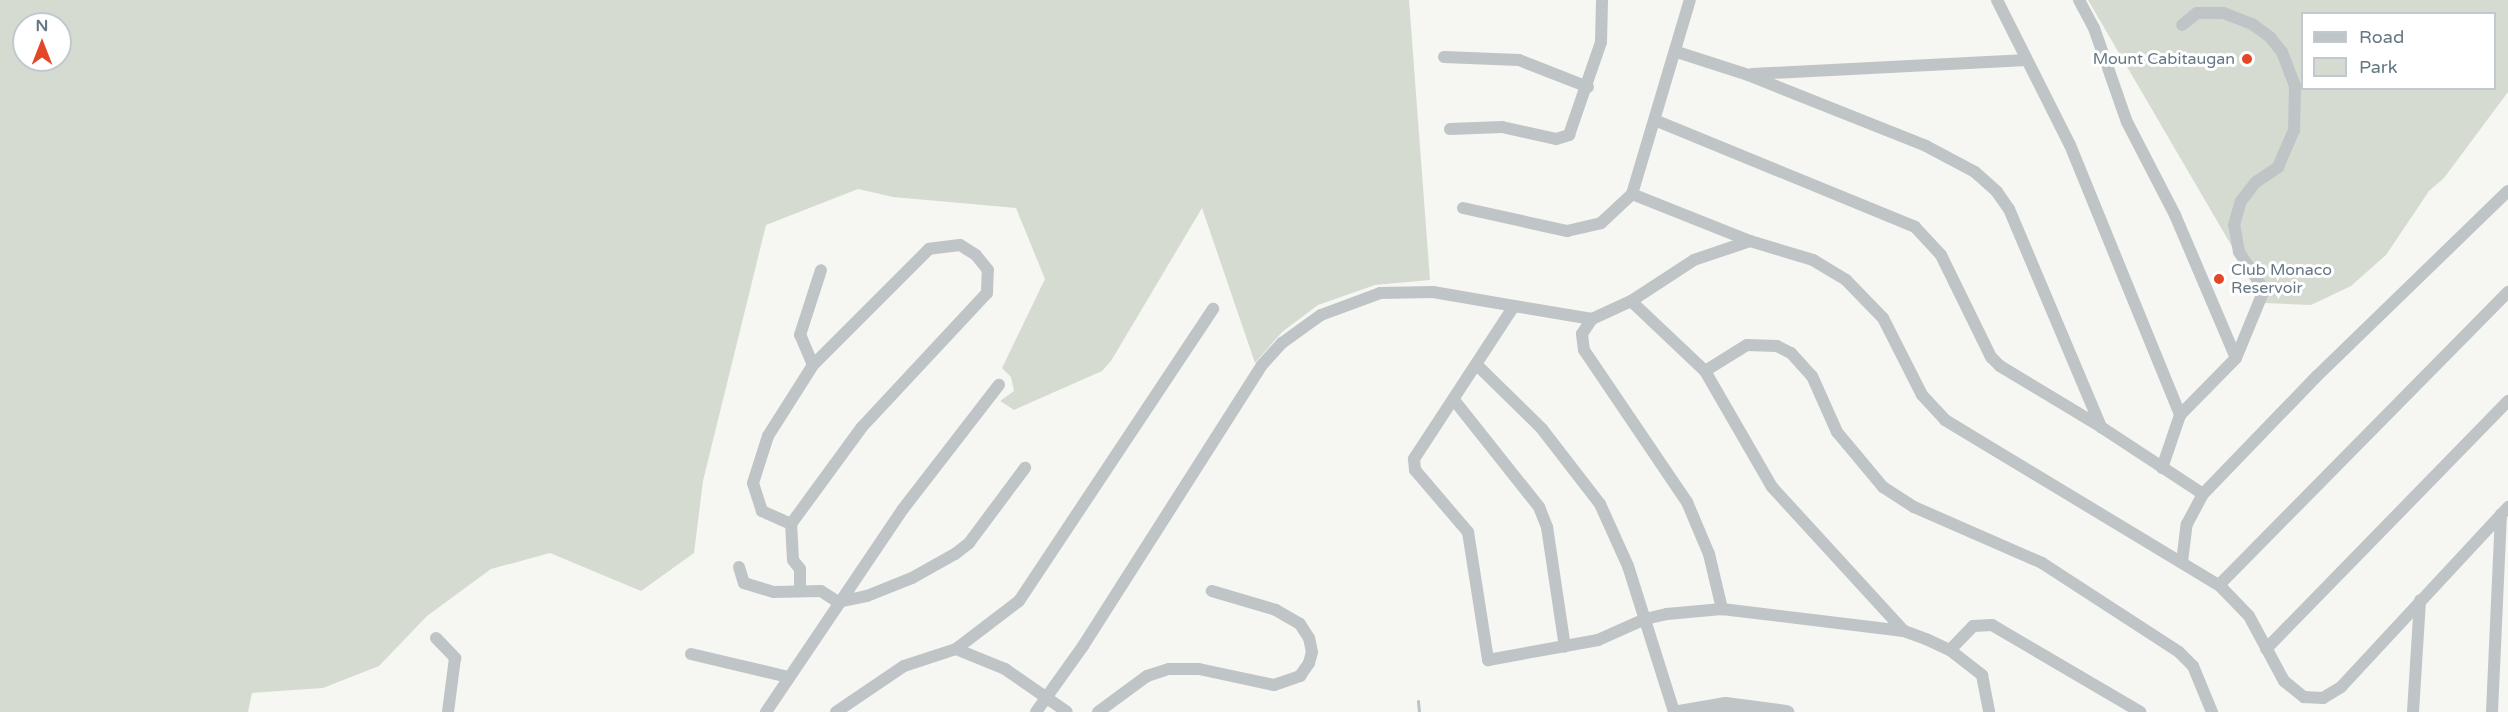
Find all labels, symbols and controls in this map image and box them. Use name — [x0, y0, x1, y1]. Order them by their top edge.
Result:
north arrow — [12, 12, 72, 72]
legend — [2301, 12, 2496, 90]
text: N — [36, 16, 48, 36]
text: Road — [2359, 26, 2404, 48]
place label: Mount Cabitaugan — [2093, 49, 2235, 69]
marker: Mount Cabitaugan — [2240, 52, 2254, 66]
text: Park — [2359, 56, 2397, 78]
place label: Club Monaco Reservoir — [2231, 260, 2332, 298]
marker: Club Monaco Reservoir — [2212, 272, 2226, 286]

